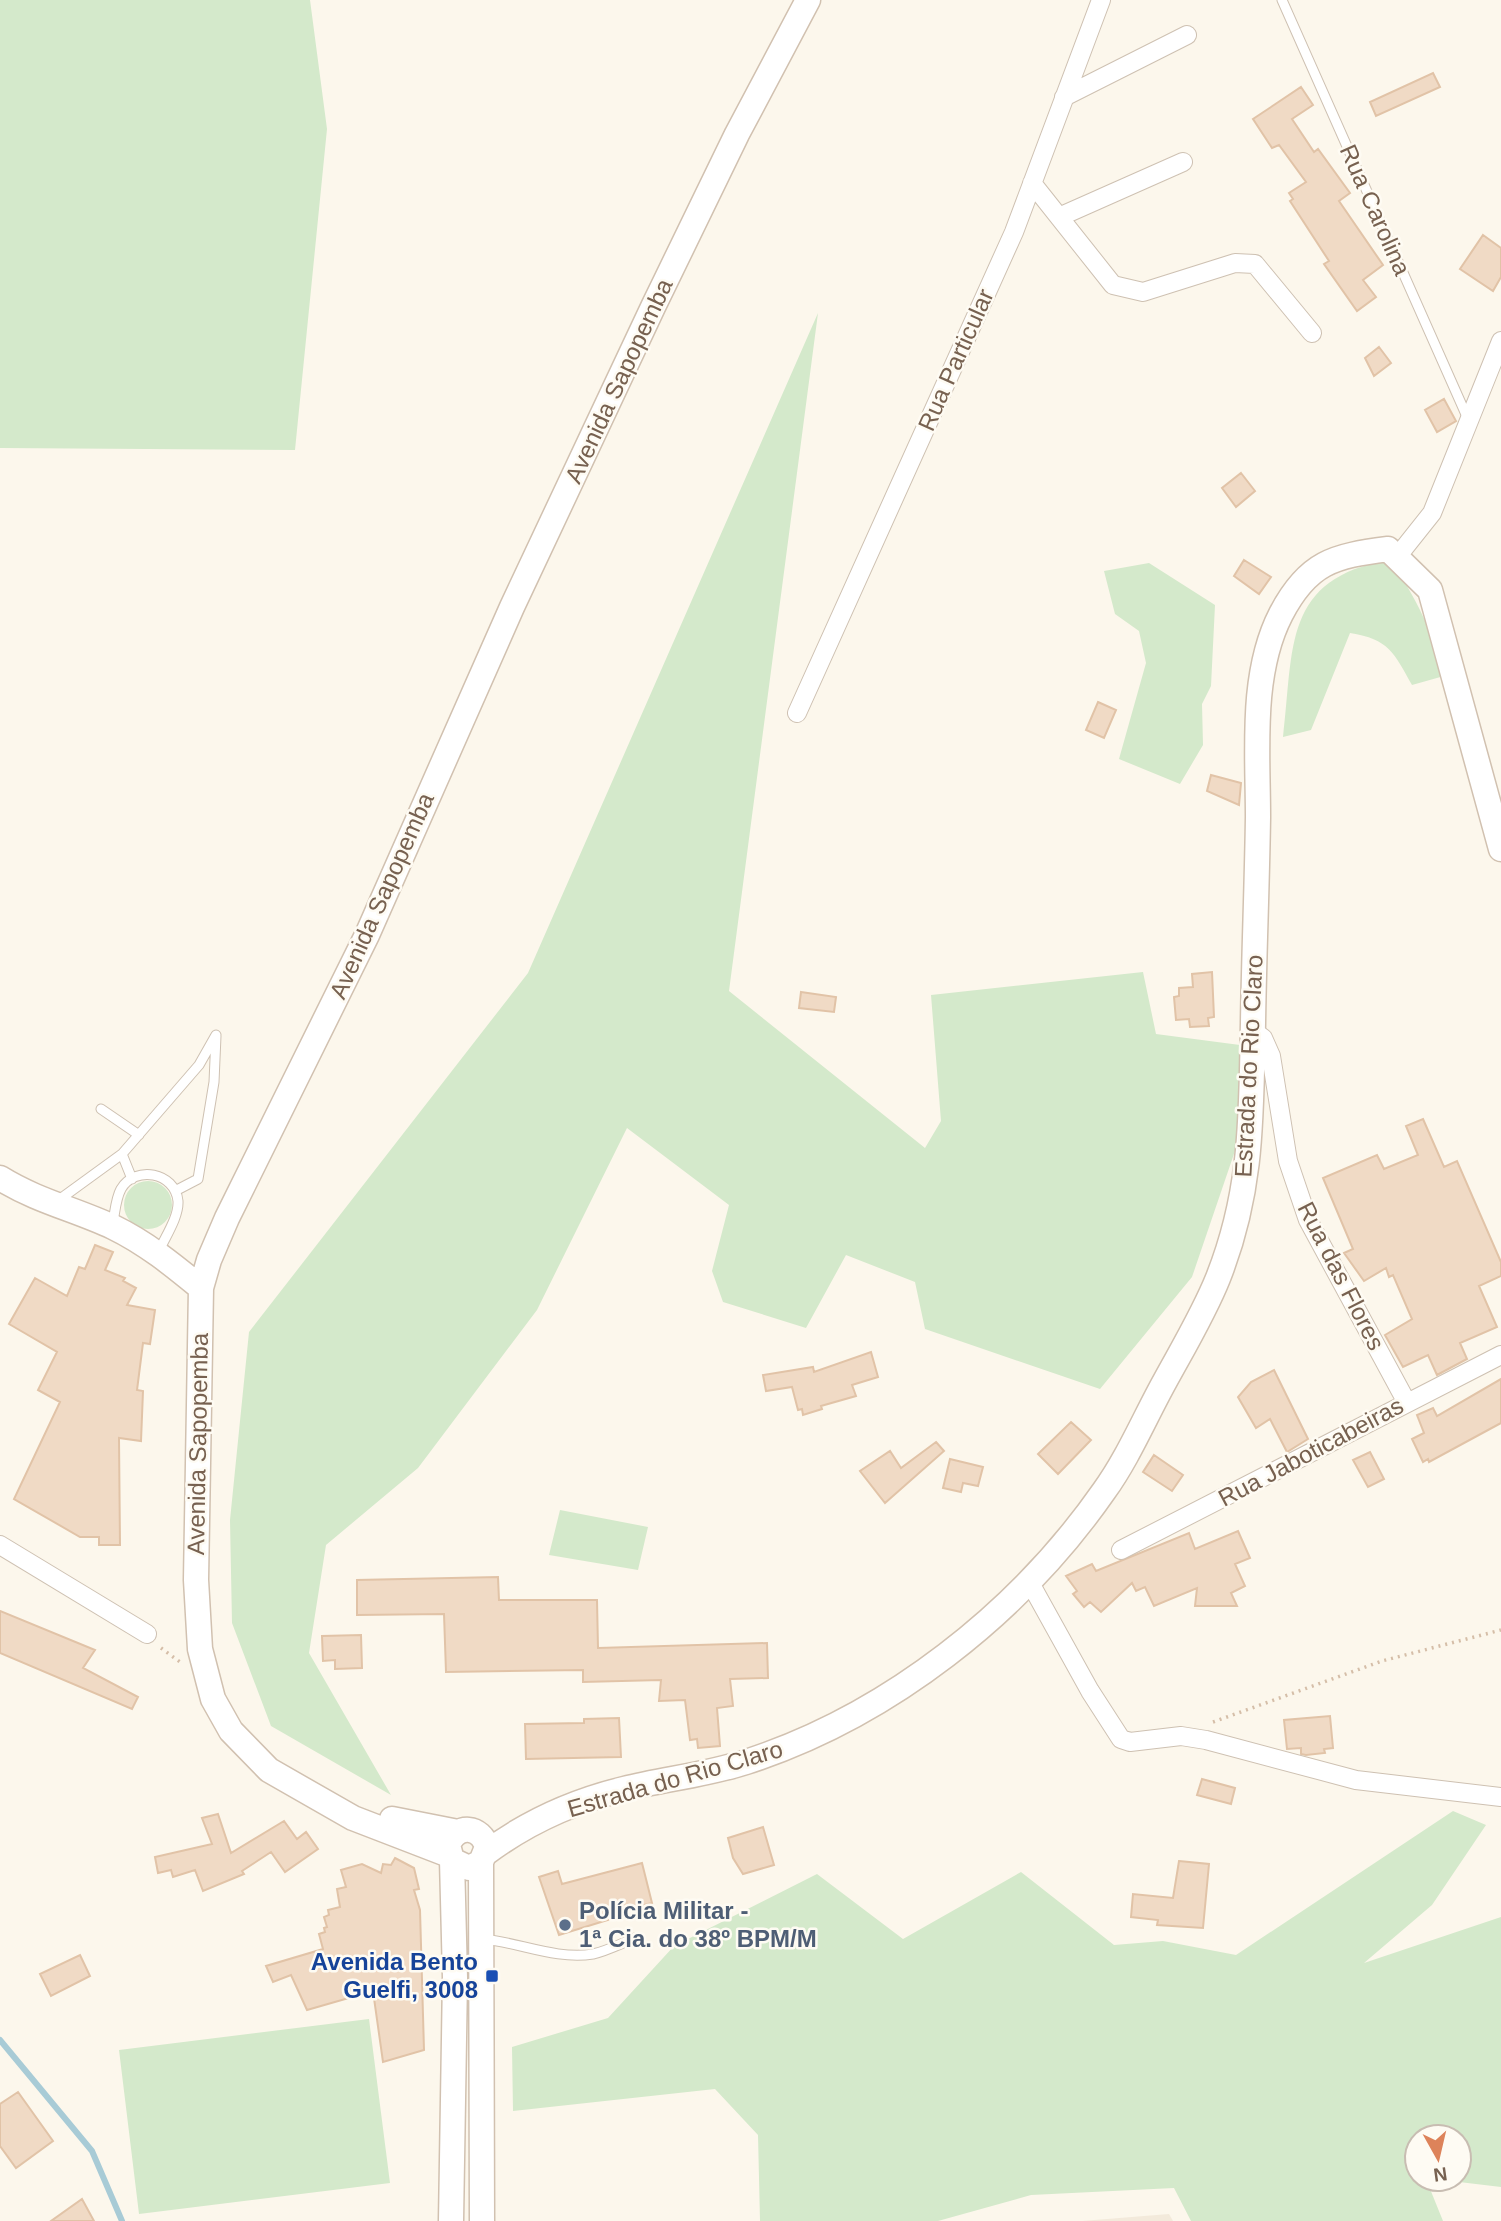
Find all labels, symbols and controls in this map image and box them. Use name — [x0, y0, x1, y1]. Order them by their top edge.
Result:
street label: Rua Carolina — [1335, 140, 1417, 280]
street label: Avenida Sapopemba — [559, 274, 678, 487]
street label: Rua Particular — [912, 285, 999, 435]
street label: Avenida Sapopemba — [324, 788, 439, 1003]
street label: Estrada do Rio Claro — [1229, 954, 1268, 1178]
street label: Rua das Flores — [1292, 1197, 1390, 1354]
street label: Avenida Sapopemba — [182, 1332, 213, 1555]
street label: Rua Jaboticabeiras — [1214, 1391, 1408, 1512]
street label: Estrada do Rio Claro — [564, 1735, 786, 1822]
place label: Polícia Militar - 1ª Cia. do 38º BPM/M — [579, 1897, 817, 1952]
marker: Polícia Militar - 1ª Cia. do 38º BPM/M — [557, 1917, 573, 1933]
place label: Avenida Bento Guelfi, 3008 — [311, 1948, 478, 2003]
marker: Avenida Bento Guelfi, 3008 — [484, 1968, 500, 1984]
north arrow — [1403, 2123, 1473, 2193]
text: N — [1432, 2163, 1449, 2186]

